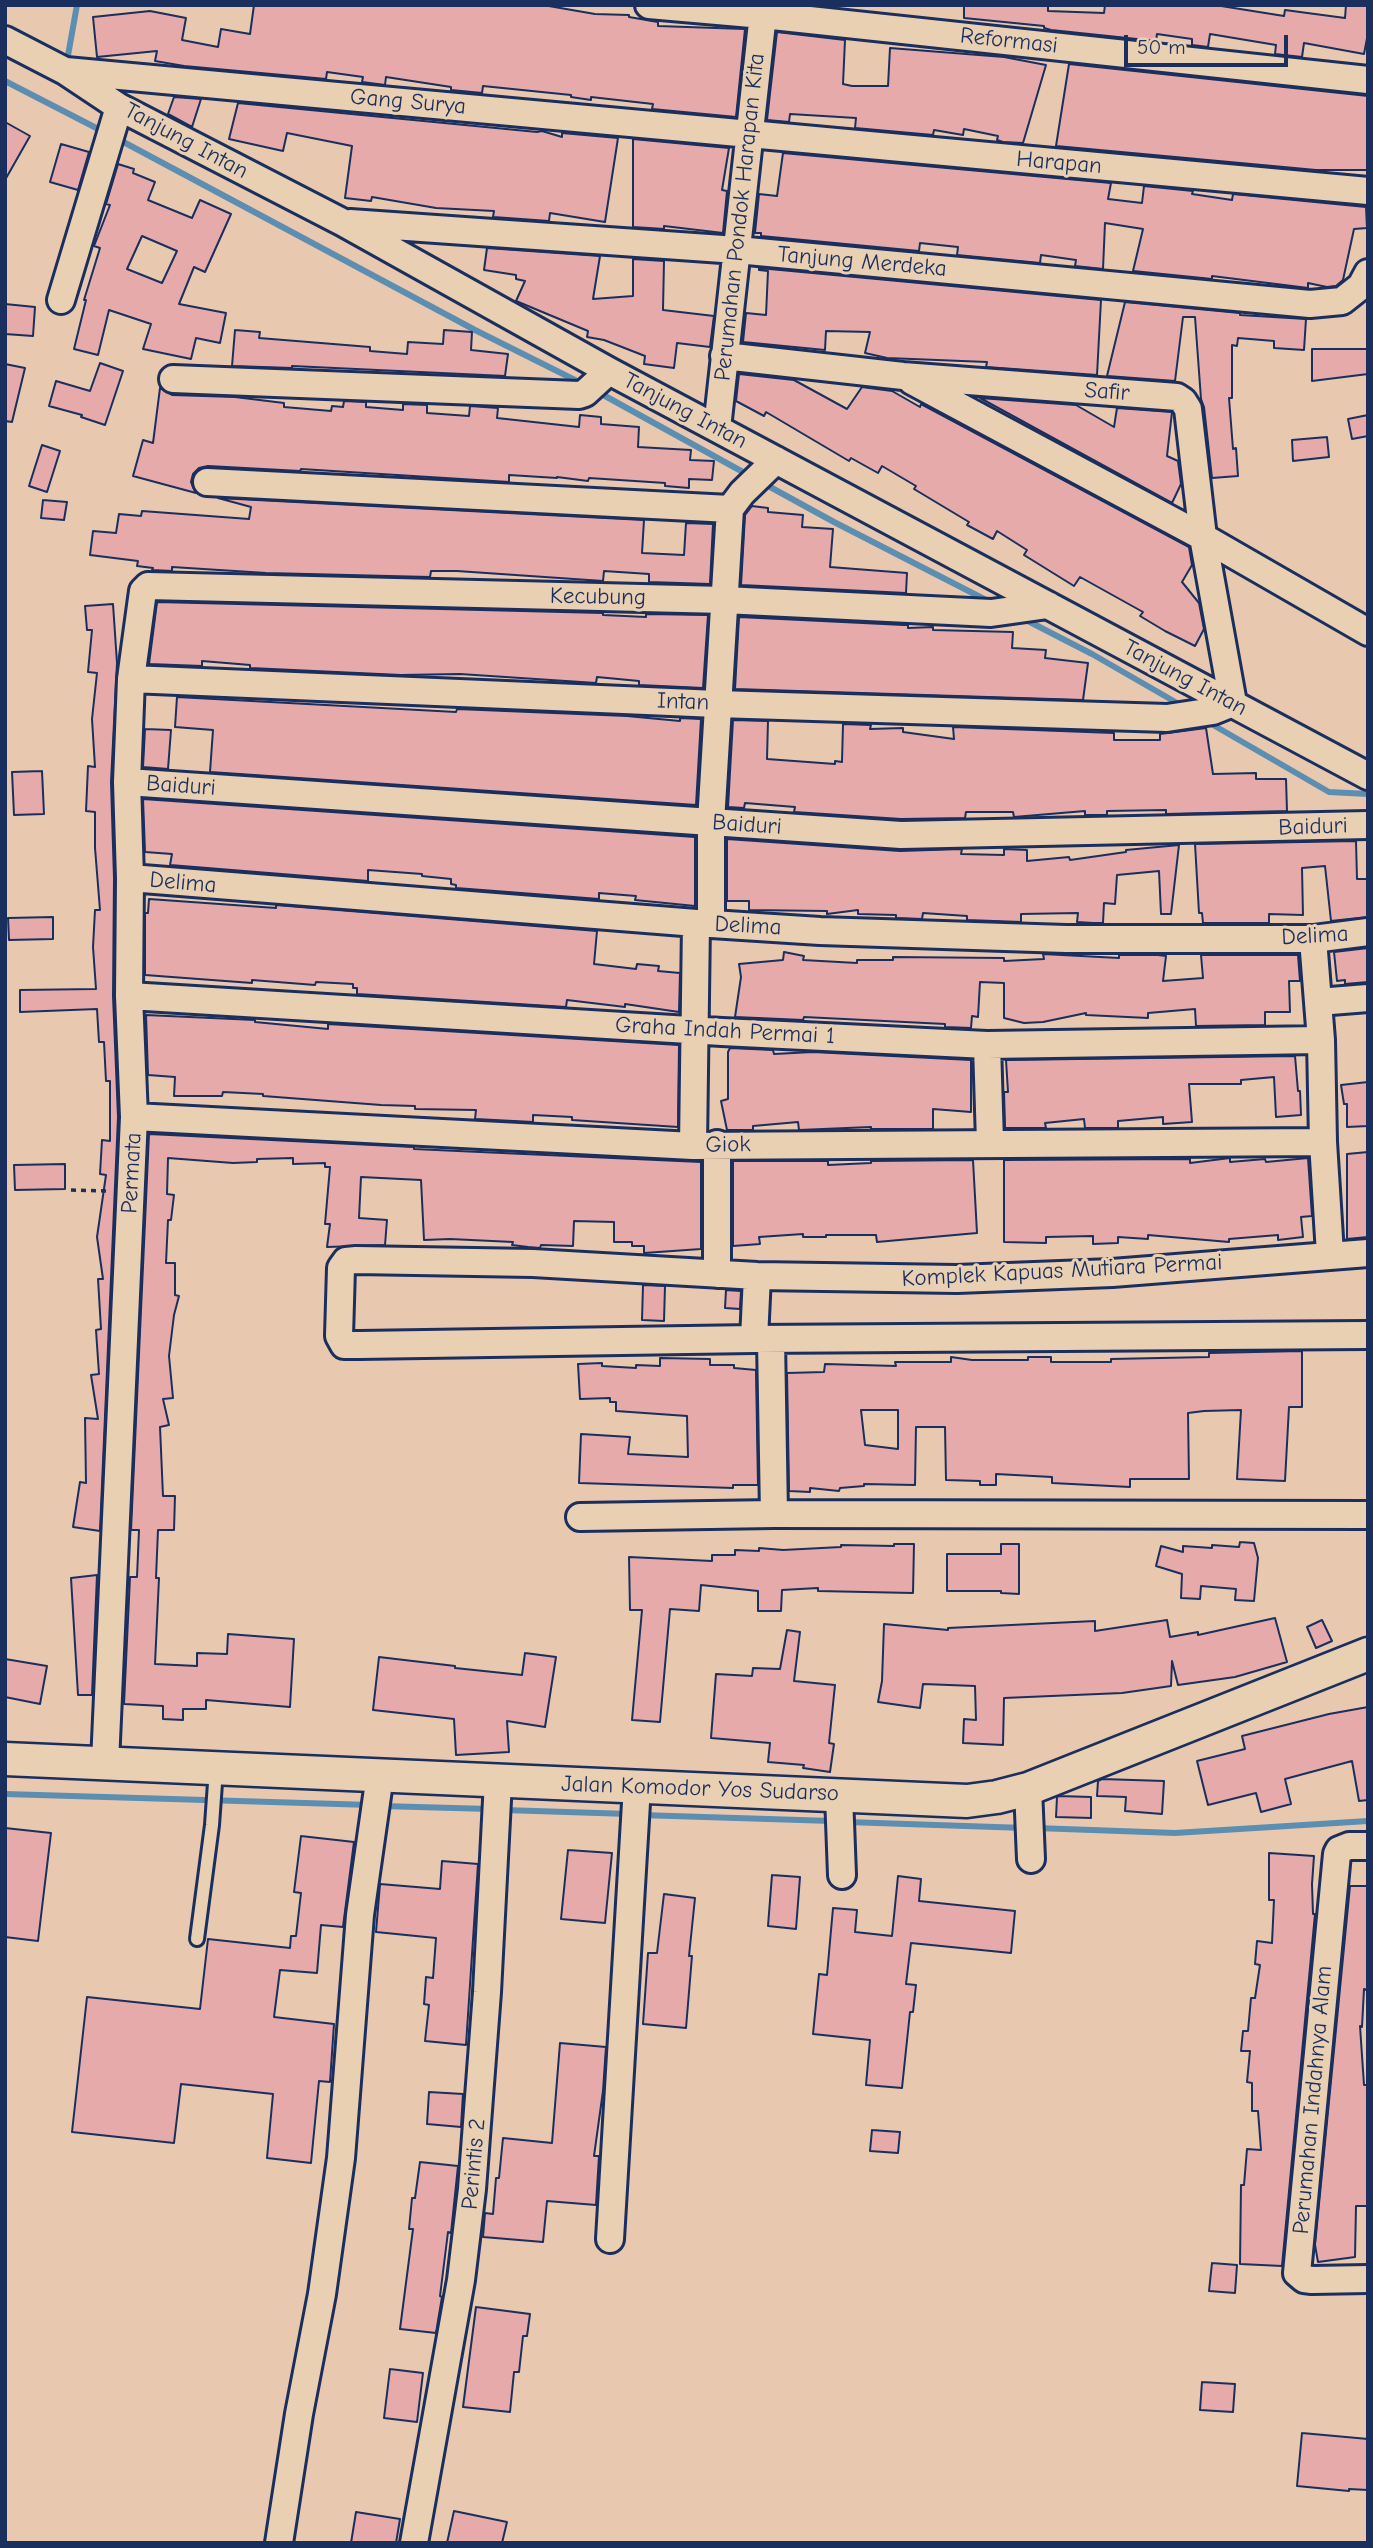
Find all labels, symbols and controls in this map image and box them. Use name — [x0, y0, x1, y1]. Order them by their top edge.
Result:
scale bar — [1128, 21, 1292, 65]
street label: Reformasi — [959, 22, 1059, 60]
text: 50 m — [1137, 35, 1186, 59]
street label: Perumahan Pondok Harapan Kita — [709, 52, 771, 382]
street label: Gang Surya — [349, 83, 467, 121]
street label: Tanjung Intan — [119, 97, 253, 185]
street label: Harapan — [1015, 146, 1103, 180]
street label: Tanjung Merdeka — [776, 241, 948, 283]
street label: Tanjung Intan — [618, 367, 752, 455]
street label: Safir — [1083, 377, 1131, 407]
street label: Kecubung — [550, 582, 646, 612]
street label: Tanjung Intan — [1118, 634, 1252, 722]
street label: Intan — [656, 687, 710, 717]
street label: Baiduri — [145, 770, 217, 802]
street label: Baiduri — [711, 809, 783, 841]
street label: Baiduri — [1278, 812, 1348, 842]
street label: Delima — [148, 866, 218, 900]
street label: Delima — [714, 910, 782, 942]
street label: Delima — [1281, 920, 1349, 952]
street label: Graha Indah Permai 1 — [614, 1011, 836, 1051]
street label: Giok — [705, 1131, 751, 1159]
street label: Permata — [116, 1132, 148, 1214]
street label: Komplek Kapuas Mutiara Permai — [901, 1249, 1223, 1293]
street label: Jalan Komodor Yos Sudarso — [561, 1770, 839, 1808]
street label: Perumahan Indahnya Alam — [1288, 1965, 1338, 2235]
street label: Perintis 2 — [456, 2117, 492, 2211]

